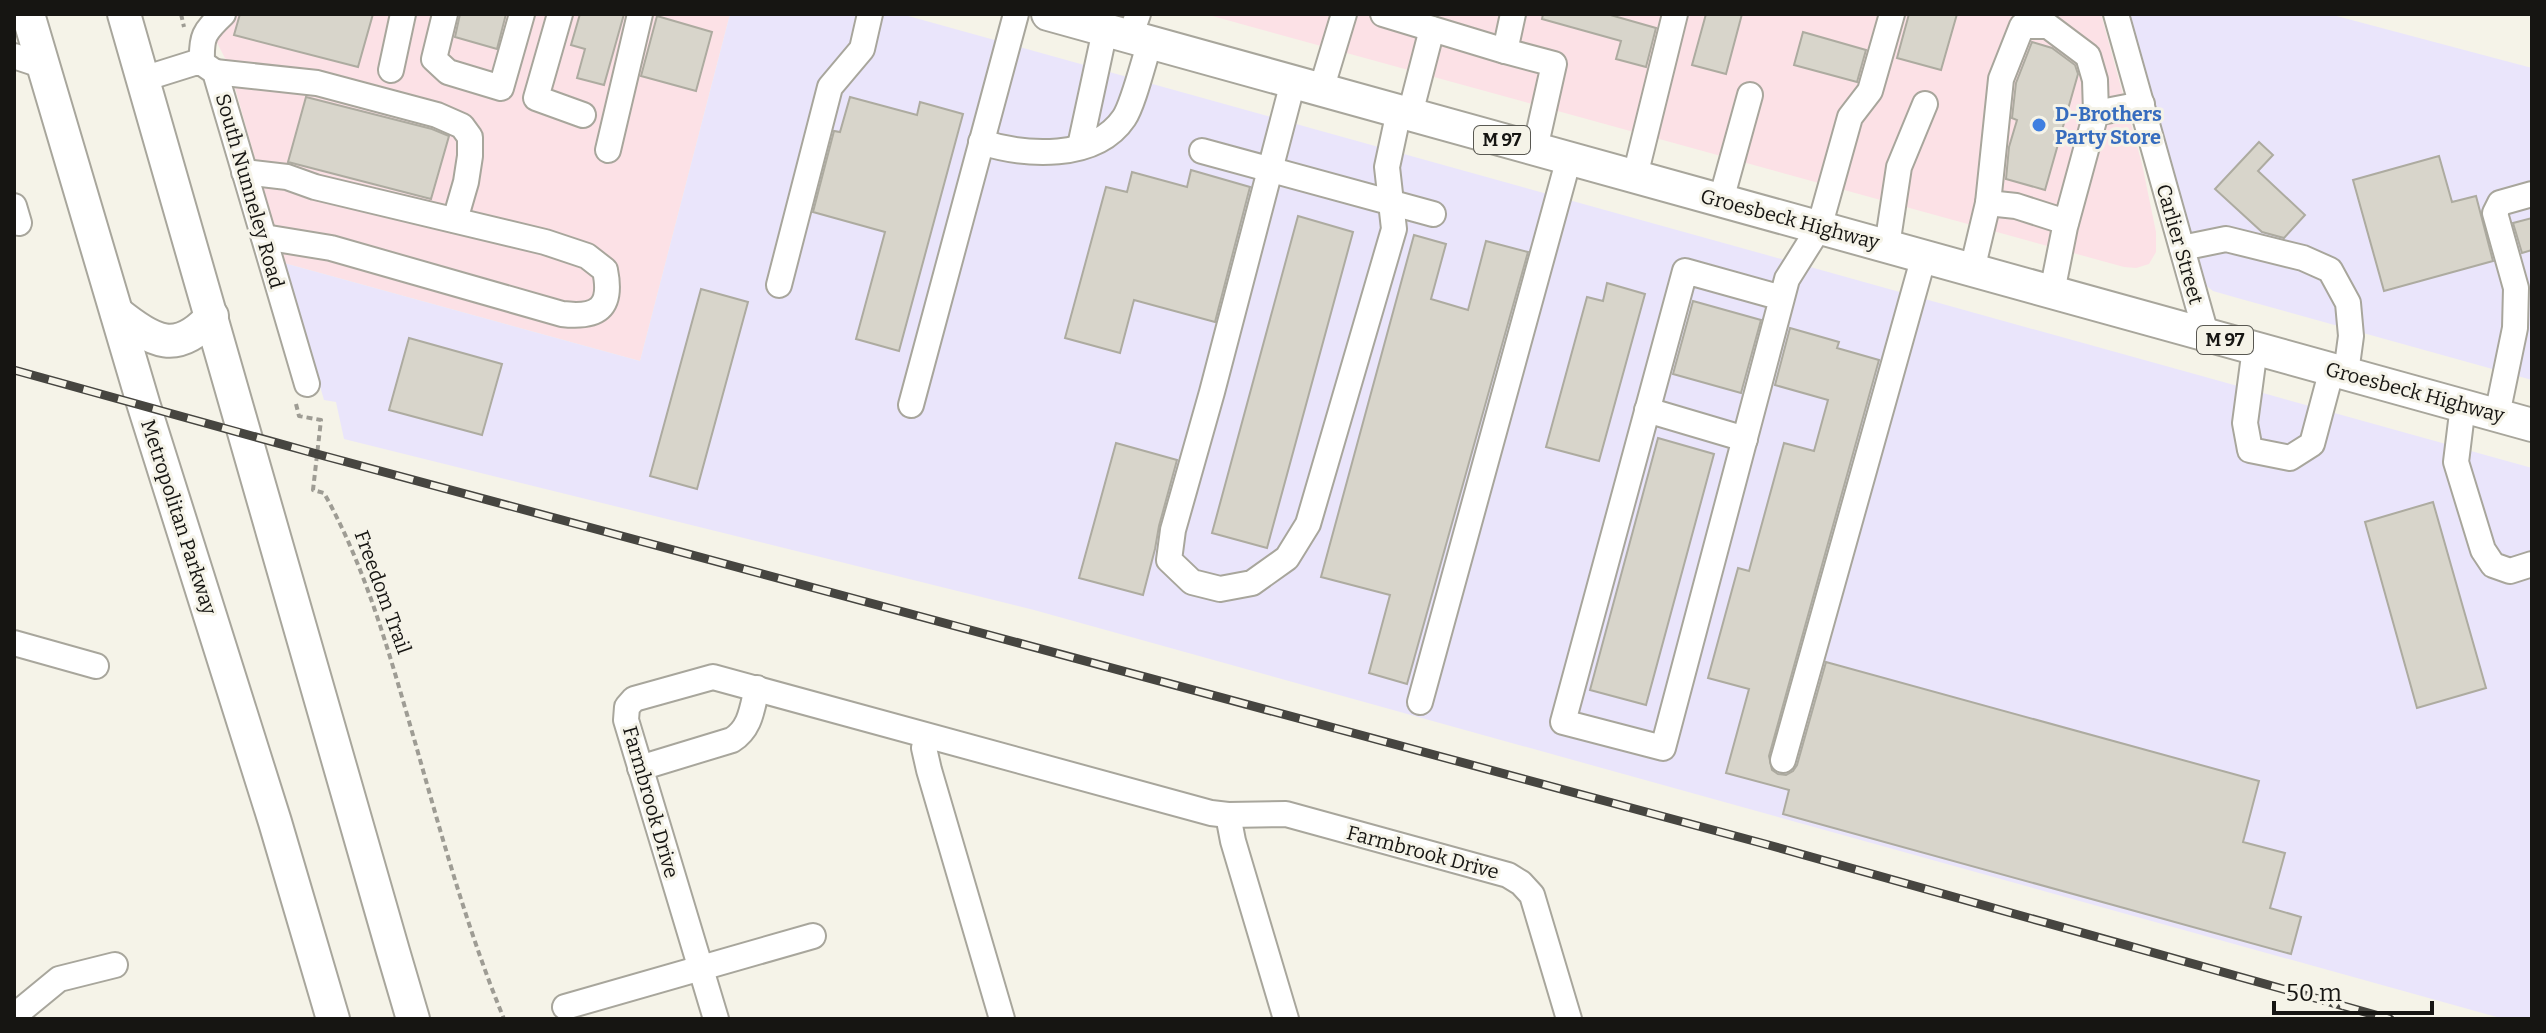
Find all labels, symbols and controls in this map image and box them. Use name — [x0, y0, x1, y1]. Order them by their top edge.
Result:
street label: South Nunneley Road — [211, 91, 289, 291]
place label: D-Brothers Party Store — [2055, 102, 2162, 149]
marker: D-Brothers Party Store — [2030, 116, 2048, 134]
road number: M 97 — [1474, 126, 1530, 154]
street label: Carlier Street — [2151, 181, 2209, 307]
street label: Groesbeck Highway — [1698, 184, 1882, 255]
road number: M 97 — [2197, 326, 2253, 354]
street label: Groesbeck Highway — [2323, 357, 2507, 428]
street label: Metropolitan Parkway — [136, 416, 222, 618]
street label: Freedom Trail — [350, 527, 417, 657]
street label: Farmbrook Drive — [618, 723, 684, 881]
street label: Farmbrook Drive — [1344, 820, 1502, 884]
scale bar — [2274, 965, 2432, 1015]
text: 50 m — [2286, 979, 2342, 1007]

